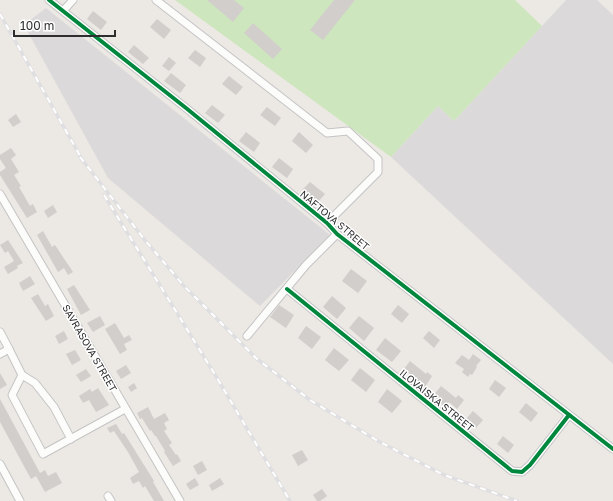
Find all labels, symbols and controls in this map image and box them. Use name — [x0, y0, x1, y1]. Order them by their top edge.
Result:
scale bar — [14, 12, 115, 38]
text: 100 m — [20, 18, 54, 33]
street label: NAFTOVA STREET — [298, 188, 372, 252]
street label: SAVRASOVA STREET — [60, 302, 120, 394]
street label: ILOVAISKA STREET — [398, 366, 476, 434]

